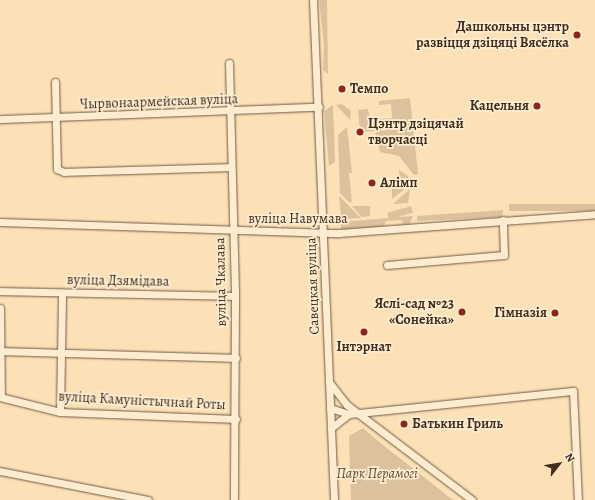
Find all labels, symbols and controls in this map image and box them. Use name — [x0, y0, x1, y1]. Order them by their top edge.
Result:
place label: Дашкольны цэнтр развіцця дзіцяці Вясёлка — [416, 19, 569, 52]
marker: Дашкольны цэнтр развіцця дзіцяці Вясёлка — [572, 30, 582, 40]
place label: Темпо — [350, 81, 388, 97]
marker: Темпо — [337, 84, 347, 94]
street label: Чырвонаармейская вуліца — [80, 91, 238, 113]
place label: Кацельня — [470, 98, 529, 114]
marker: Кацельня — [532, 101, 542, 111]
place label: Цэнтр дзіцячай творчасці — [368, 116, 464, 148]
marker: Цэнтр дзіцячай творчасці — [355, 127, 365, 137]
place label: Алімп — [380, 175, 418, 191]
marker: Алімп — [367, 178, 377, 188]
street label: вуліца Навумава — [248, 211, 348, 227]
street label: вуліца Чкалава — [212, 237, 230, 327]
street label: Савецкая вуліца — [303, 237, 323, 335]
street label: вуліца Дзямідава — [67, 272, 169, 290]
place label: Яслі-сад №23 «Сонейка» — [374, 296, 454, 328]
place label: Гімназія — [494, 305, 547, 321]
marker: Яслі-сад №23 «Сонейка» — [457, 307, 467, 317]
marker: Гімназія — [550, 308, 560, 318]
marker: Інтэрнат — [359, 327, 369, 337]
place label: Інтэрнат — [337, 339, 391, 355]
street label: вуліца Камуністычнай Роты — [58, 388, 226, 414]
place label: Батькин Гриль — [412, 416, 503, 432]
marker: Батькин Гриль — [399, 419, 409, 429]
north arrow — [539, 444, 579, 484]
text: N — [561, 450, 578, 465]
park label: Парк Перамогі — [336, 466, 418, 482]

